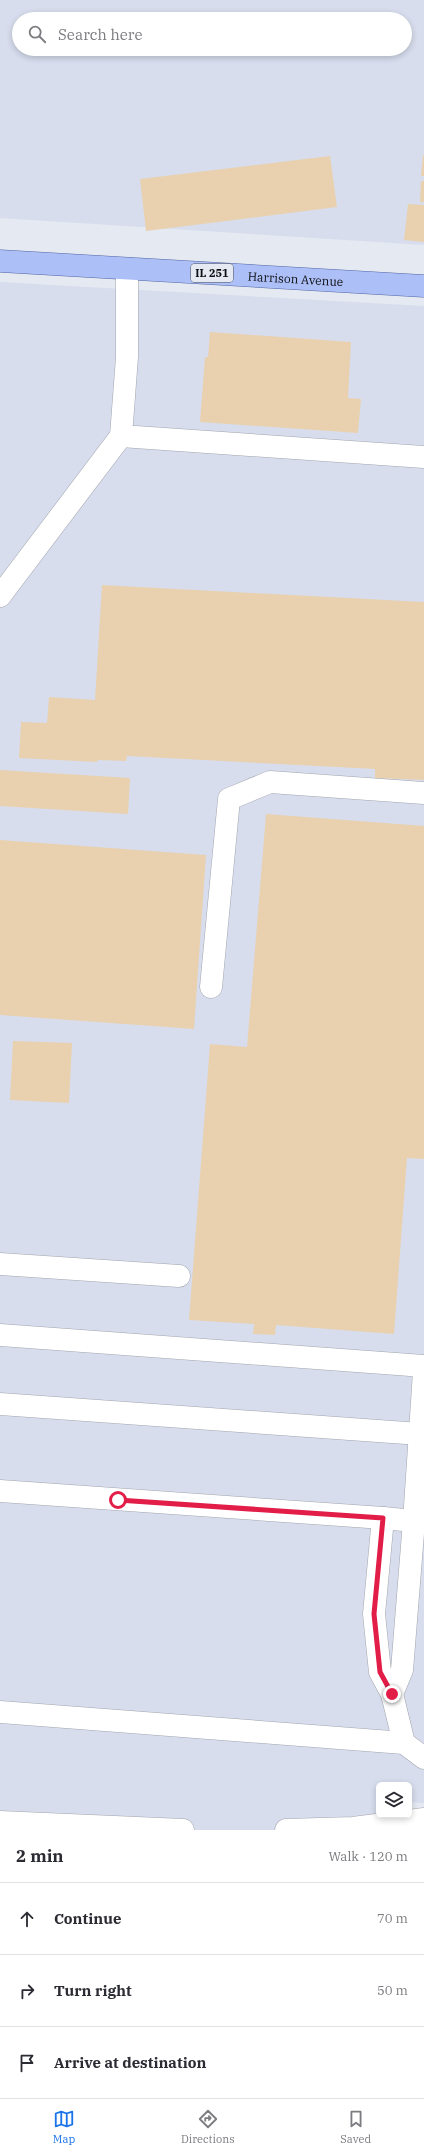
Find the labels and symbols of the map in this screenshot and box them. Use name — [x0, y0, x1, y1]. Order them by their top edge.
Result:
road number: IL 251 — [191, 264, 233, 282]
street label: Harrison Avenue — [247, 268, 344, 289]
route start — [109, 1491, 127, 1509]
route end — [383, 1685, 401, 1703]

